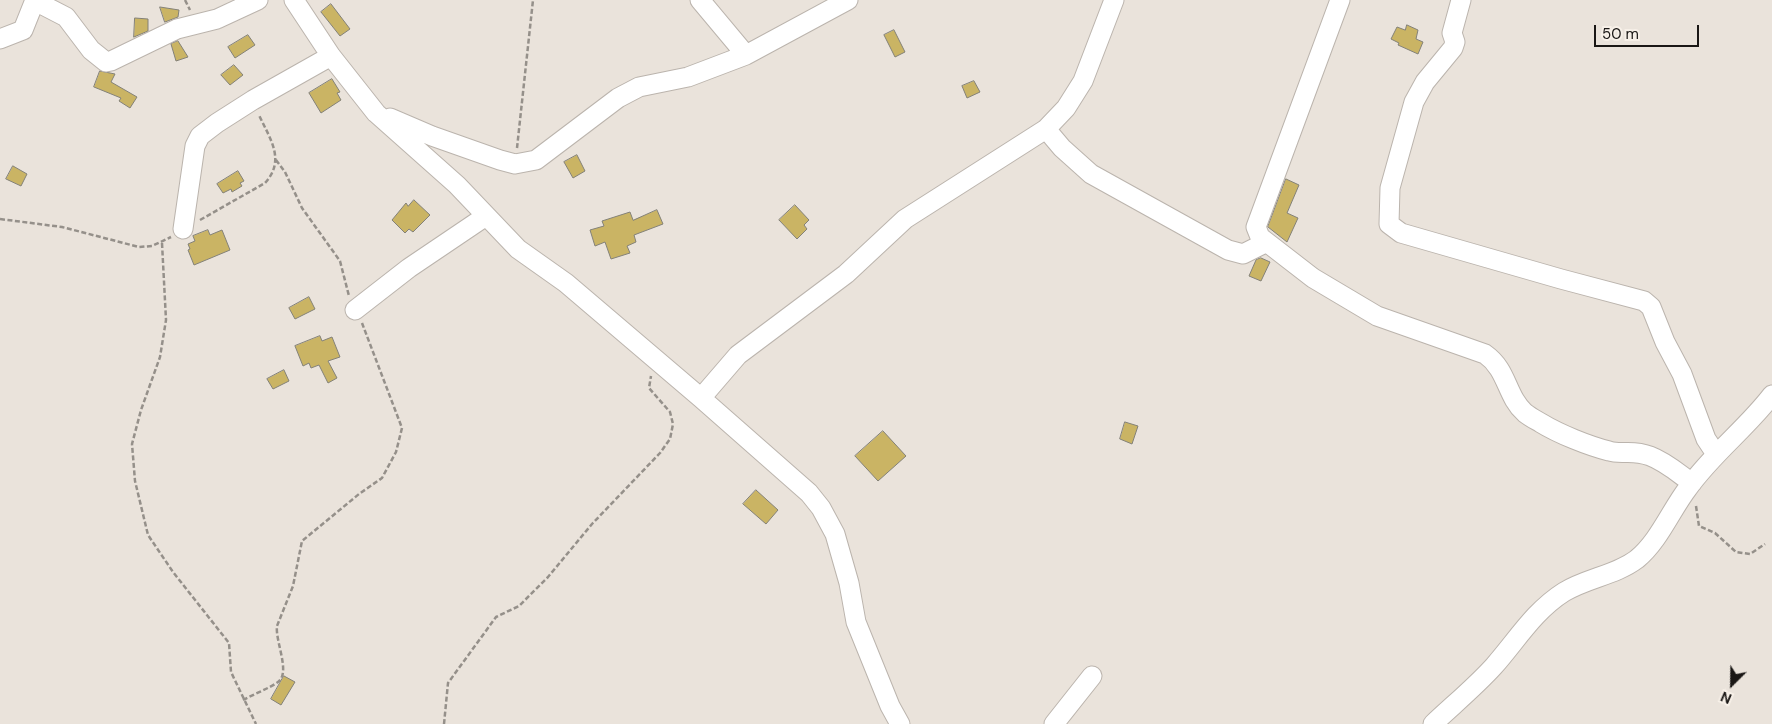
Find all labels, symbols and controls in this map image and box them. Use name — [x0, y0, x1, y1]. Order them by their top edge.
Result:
scale bar — [1597, 15, 1702, 47]
text: 50 m — [1602, 24, 1639, 44]
north arrow — [1707, 659, 1757, 709]
text: N — [1718, 688, 1734, 708]

